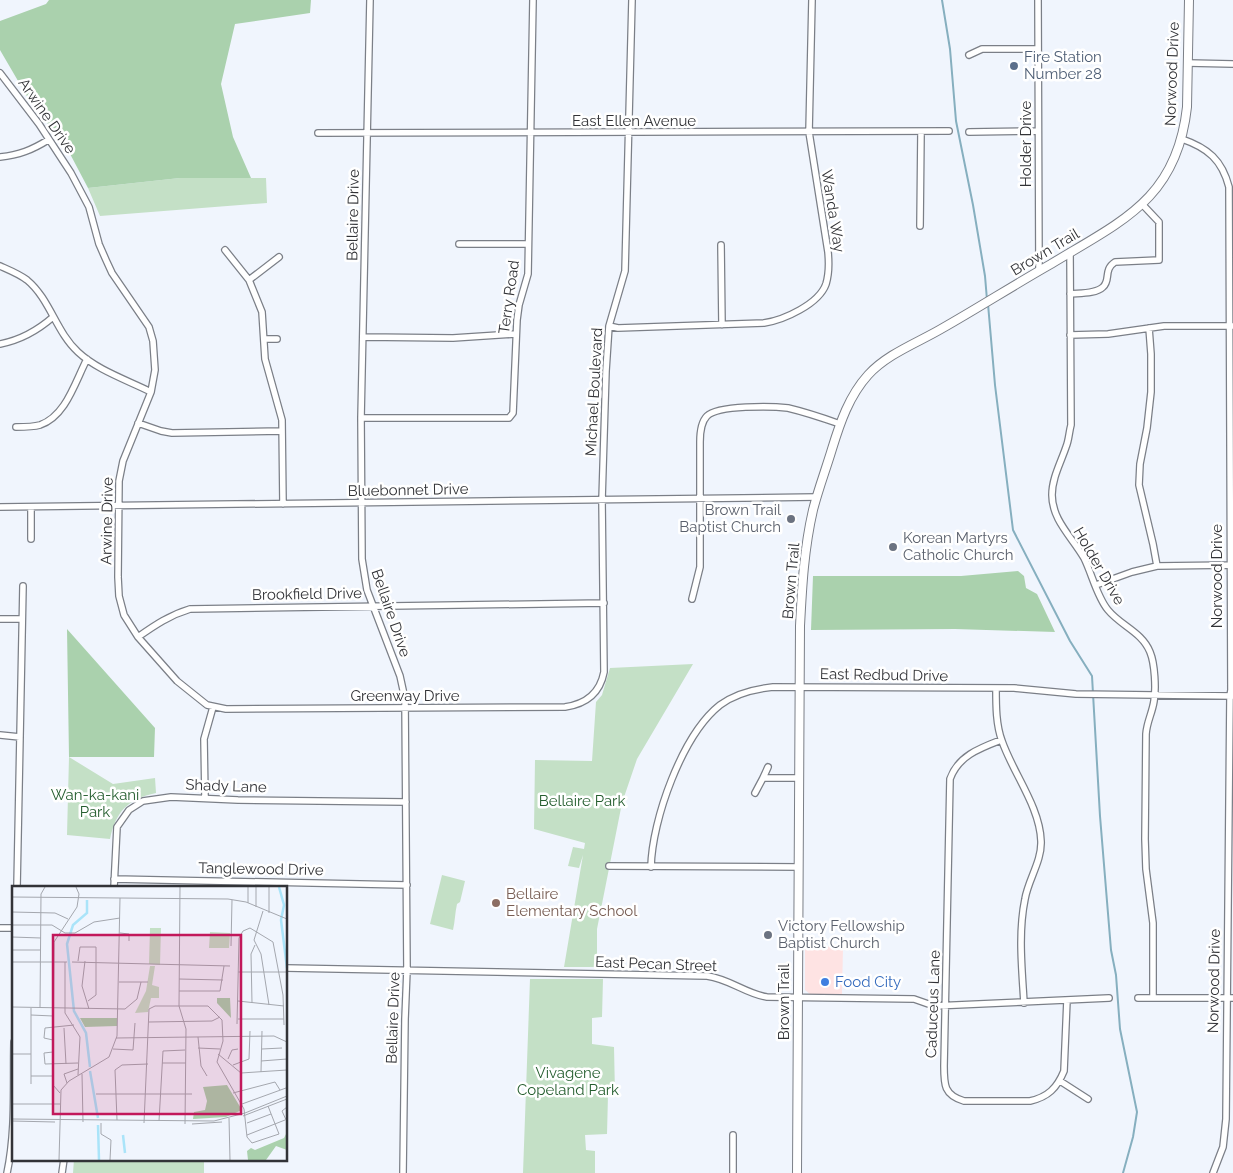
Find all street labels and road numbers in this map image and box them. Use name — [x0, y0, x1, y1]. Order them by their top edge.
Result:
street label: Norwood Drive — [1161, 21, 1183, 126]
street label: Arwine Drive — [14, 75, 80, 157]
street label: Holder Drive — [1017, 101, 1035, 187]
street label: East Ellen Avenue — [572, 112, 696, 130]
street label: Wanda Way — [818, 168, 848, 254]
street label: Bellaire Drive — [343, 169, 363, 261]
street label: Brown Trail — [1008, 224, 1083, 279]
street label: Terry Road — [495, 259, 523, 335]
street label: Michael Boulevard — [582, 327, 606, 457]
street label: Arwine Drive — [97, 477, 117, 565]
street label: Bluebonnet Drive — [347, 480, 469, 500]
street label: Holder Drive — [1070, 524, 1129, 608]
street label: Norwood Drive — [1208, 524, 1226, 628]
street label: Brown Trail — [779, 541, 803, 620]
street label: Bellaire Drive — [368, 567, 415, 660]
street label: Brookfield Drive — [252, 584, 362, 604]
street label: East Redbud Drive — [820, 665, 948, 685]
street label: Greenway Drive — [350, 687, 460, 705]
street label: Shady Lane — [185, 776, 267, 796]
street label: Tanglewood Drive — [198, 859, 324, 879]
street label: Norwood Drive — [1204, 928, 1224, 1033]
street label: Caduceus Lane — [922, 949, 944, 1058]
street label: East Pecan Street — [595, 953, 717, 975]
street label: Brown Trail — [775, 963, 793, 1040]
street label: Bellaire Drive — [382, 972, 404, 1064]

